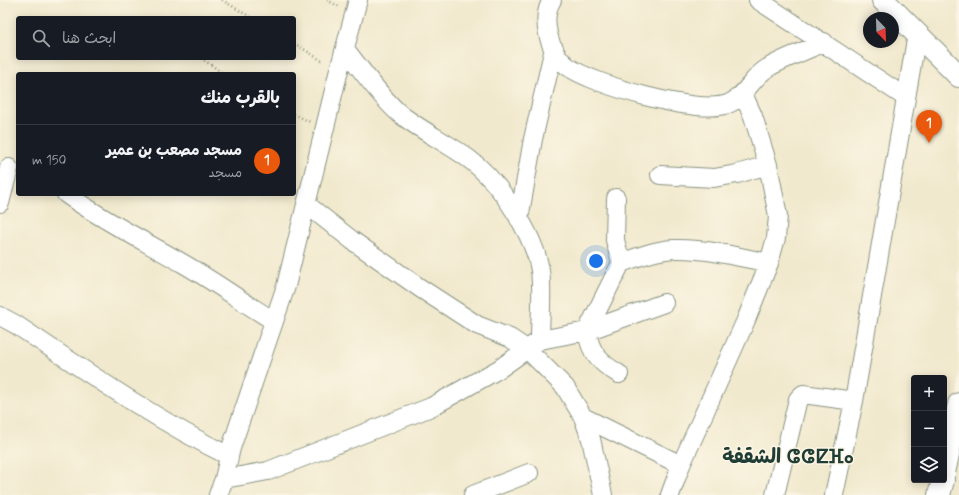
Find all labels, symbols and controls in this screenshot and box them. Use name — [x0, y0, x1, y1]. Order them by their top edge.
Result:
north arrow — [863, 12, 899, 48]
search box — [16, 16, 296, 60]
icon: search — [30, 27, 52, 49]
text: ابحث هنا — [62, 29, 116, 49]
text: بالقرب منك — [201, 87, 280, 109]
pin: 1 — [916, 110, 942, 143]
text: مسجد مصعب بن عمير — [106, 141, 242, 161]
text: 150 m — [32, 152, 66, 169]
text: 1 — [264, 152, 270, 169]
text: مسجد — [209, 165, 242, 182]
your location — [586, 251, 606, 271]
map controls — [911, 375, 947, 483]
button: + — [911, 375, 947, 411]
button: − — [911, 411, 947, 447]
district label: الشقفة ⵛⵛⵇⴼⴰ — [722, 444, 854, 471]
button: layers — [911, 447, 947, 483]

